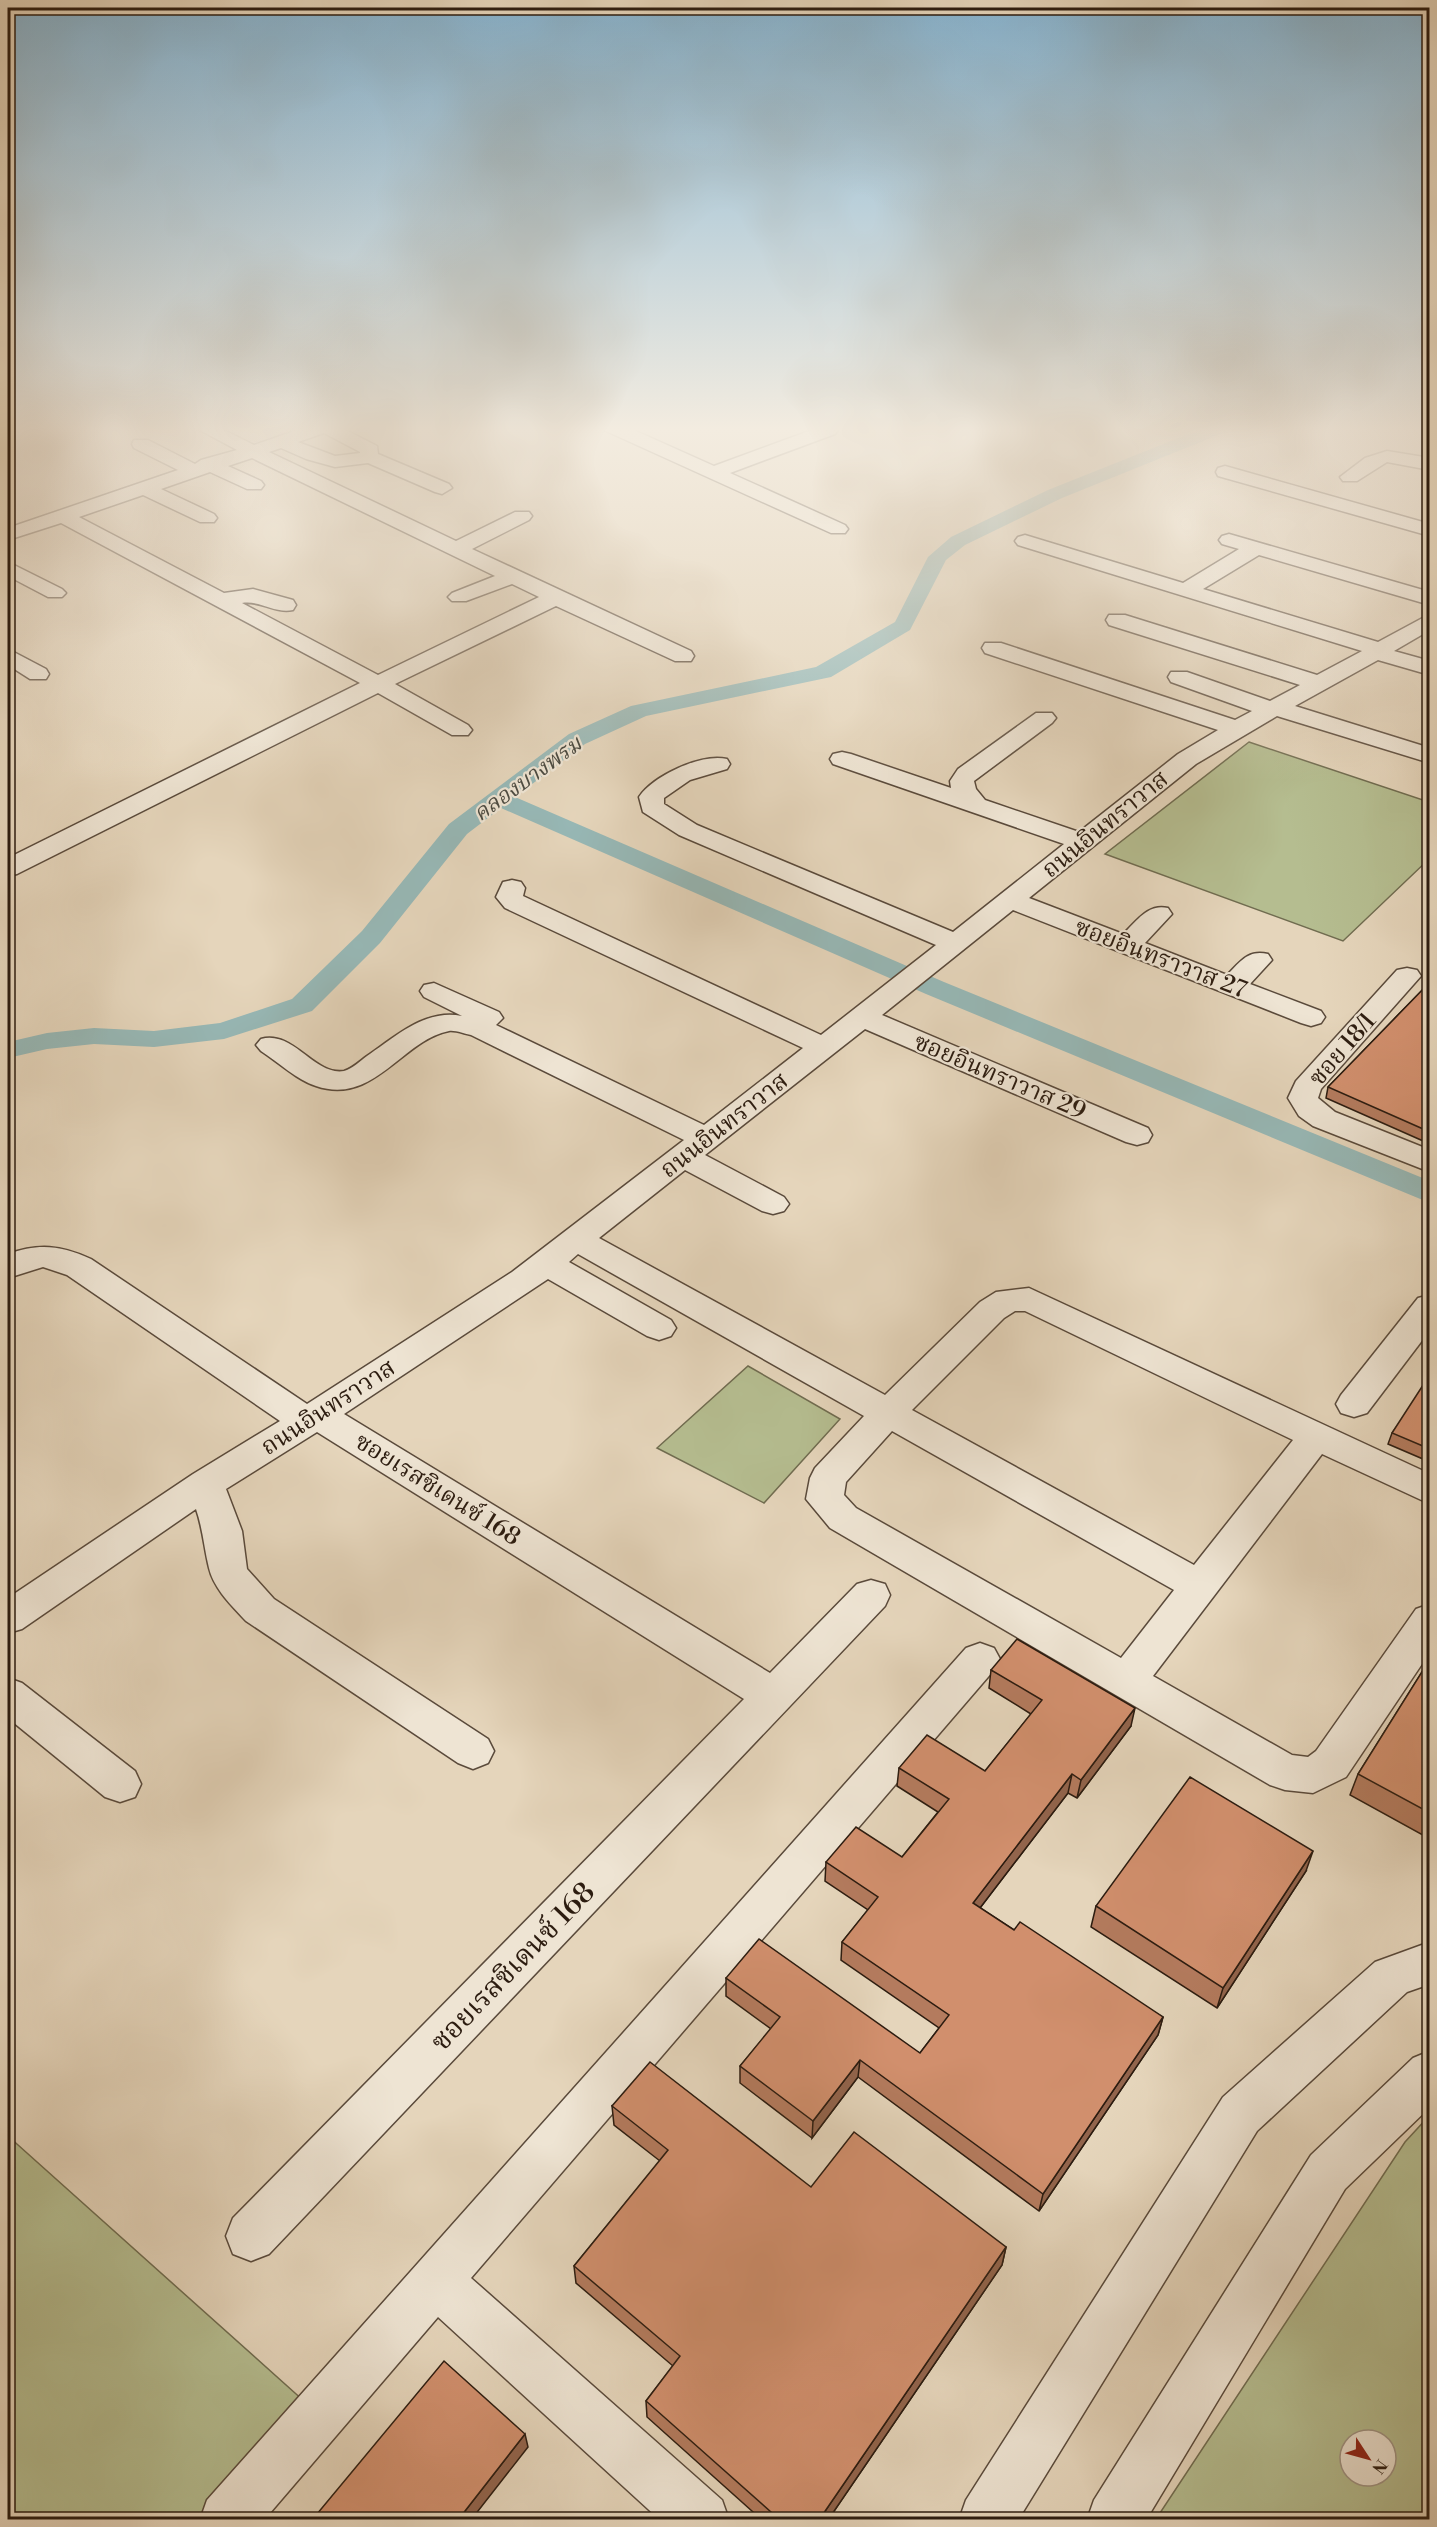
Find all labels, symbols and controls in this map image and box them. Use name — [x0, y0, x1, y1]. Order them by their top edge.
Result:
water label: คลองบางพรม — [468, 730, 589, 828]
street label: ถนนอินทราวาส — [1036, 765, 1175, 885]
street label: ซอยอินทราวาส 27 — [1070, 912, 1251, 1005]
street label: ซอย 18/1 — [1303, 1006, 1383, 1092]
street label: ซอยอินทราวาส 29 — [909, 1027, 1090, 1127]
street label: ถนนอินทราวาส — [655, 1066, 795, 1185]
street label: ถนนอินทราวาส — [256, 1353, 401, 1462]
street label: ซอยเรสซิเดนซ์ 168 — [349, 1425, 527, 1553]
street label: ซอยเรสซิเดนซ์ 168 — [424, 1875, 603, 2059]
north arrow — [1338, 2428, 1398, 2488]
text: N — [1367, 2455, 1391, 2478]

